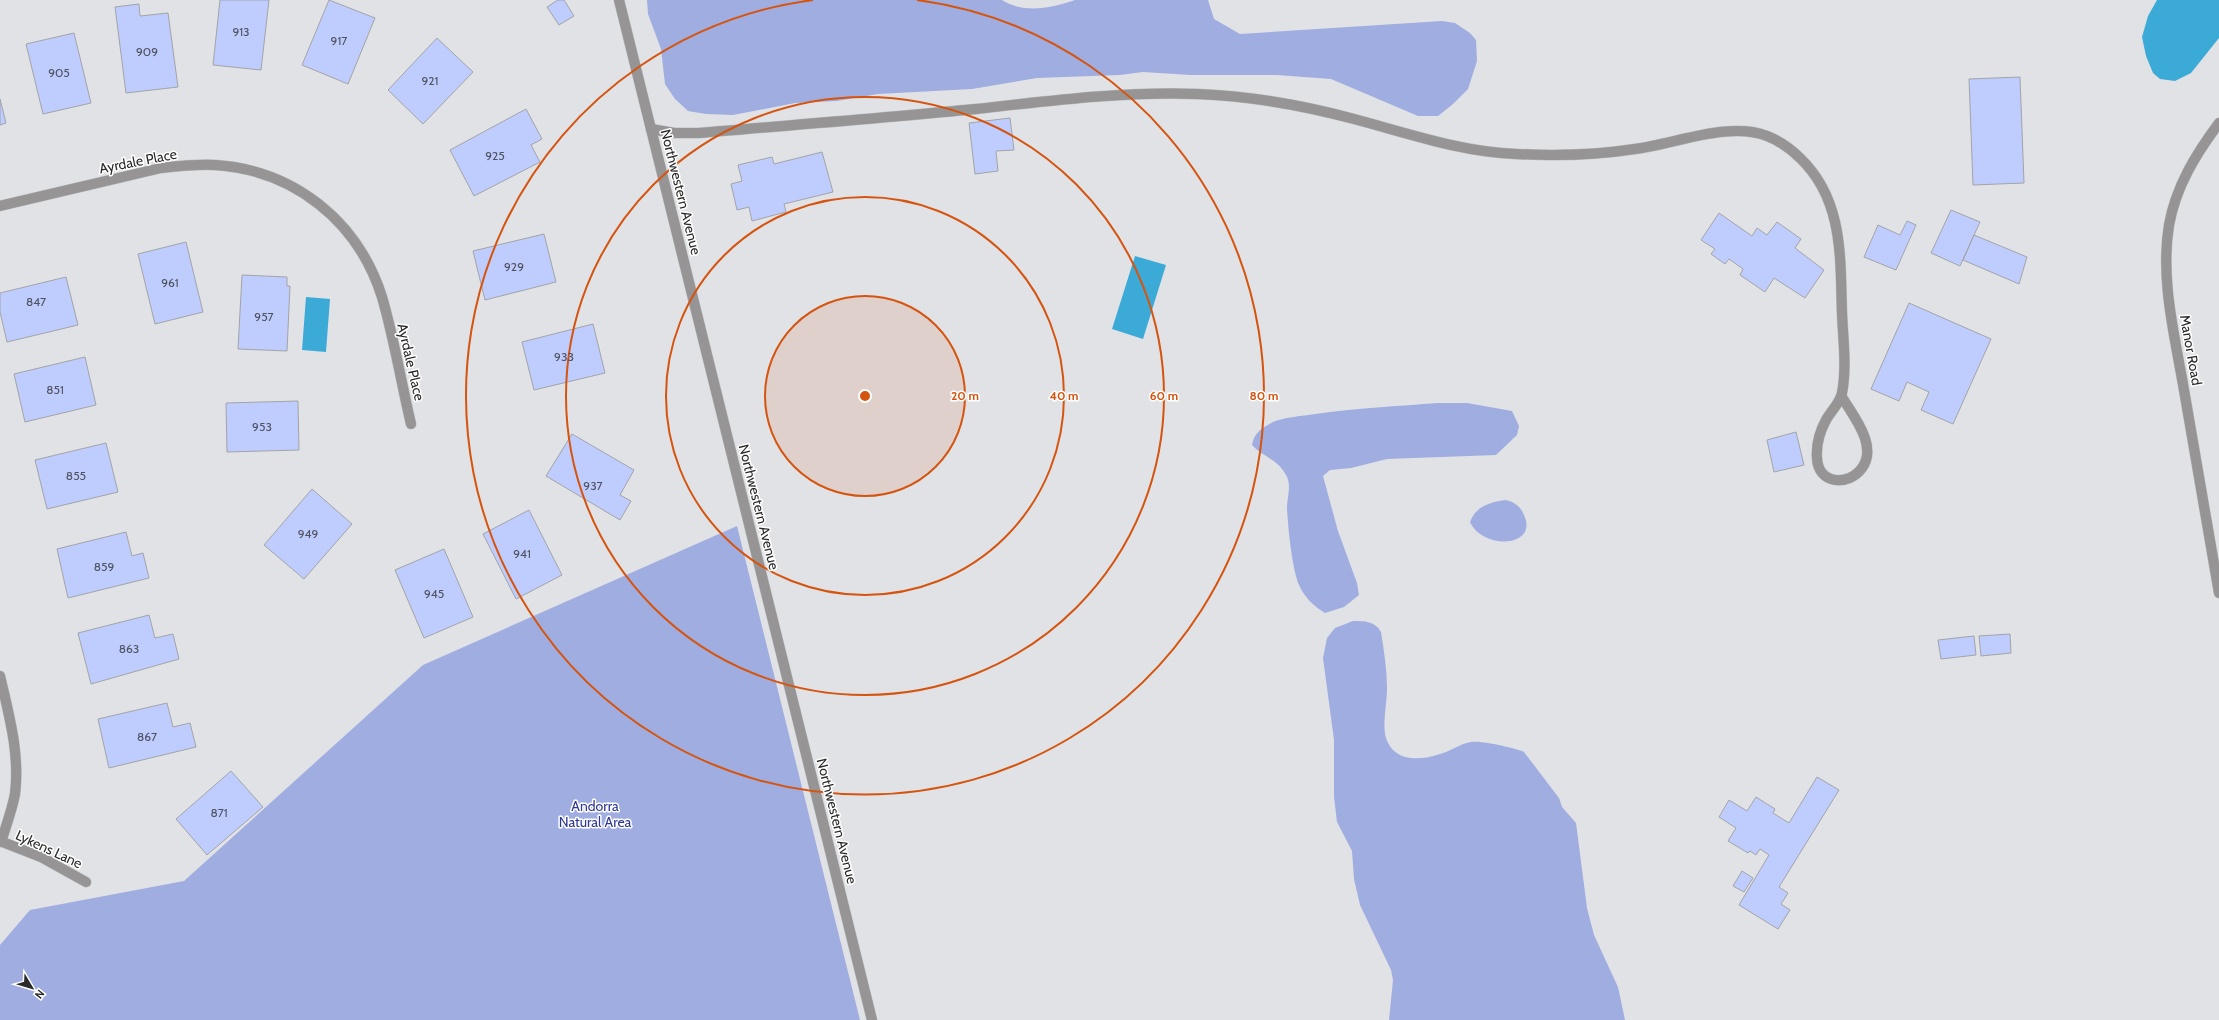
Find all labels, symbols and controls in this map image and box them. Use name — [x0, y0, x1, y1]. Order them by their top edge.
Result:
house number: 913 — [232, 24, 250, 39]
house number: 917 — [331, 33, 347, 48]
house number: 909 — [136, 44, 158, 59]
house number: 905 — [48, 65, 70, 80]
house number: 921 — [421, 73, 439, 88]
street label: Northwestern Avenue — [657, 127, 705, 257]
street label: Ayrdale Place — [98, 145, 178, 177]
house number: 925 — [485, 148, 505, 163]
house number: 929 — [504, 259, 524, 274]
house number: 961 — [161, 275, 179, 290]
house number: 847 — [26, 294, 46, 309]
house number: 957 — [254, 309, 274, 324]
street label: Manor Road — [2176, 313, 2206, 387]
street label: Ayrdale Place — [393, 322, 429, 402]
house number: 933 — [554, 349, 574, 364]
house number: 851 — [46, 382, 64, 397]
text: 20 m — [951, 388, 979, 403]
text: 40 m — [1049, 388, 1079, 403]
text: 60 m — [1150, 388, 1178, 403]
text: 80 m — [1250, 388, 1278, 403]
centre of rings — [858, 389, 872, 403]
house number: 953 — [252, 419, 272, 434]
street label: Northwestern Avenue — [735, 442, 783, 572]
house number: 855 — [66, 468, 86, 483]
house number: 937 — [583, 478, 603, 493]
house number: 949 — [298, 526, 318, 541]
house number: 941 — [513, 546, 531, 561]
house number: 859 — [94, 559, 114, 574]
house number: 945 — [424, 586, 444, 601]
house number: 863 — [119, 641, 139, 656]
house number: 867 — [137, 729, 157, 744]
street label: Northwestern Avenue — [813, 756, 861, 886]
park label: Andorra Natural Area — [559, 797, 632, 831]
house number: 871 — [210, 805, 228, 820]
street label: Lykens Lane — [13, 826, 85, 872]
north arrow — [12, 968, 52, 1008]
text: N — [32, 987, 48, 1002]

